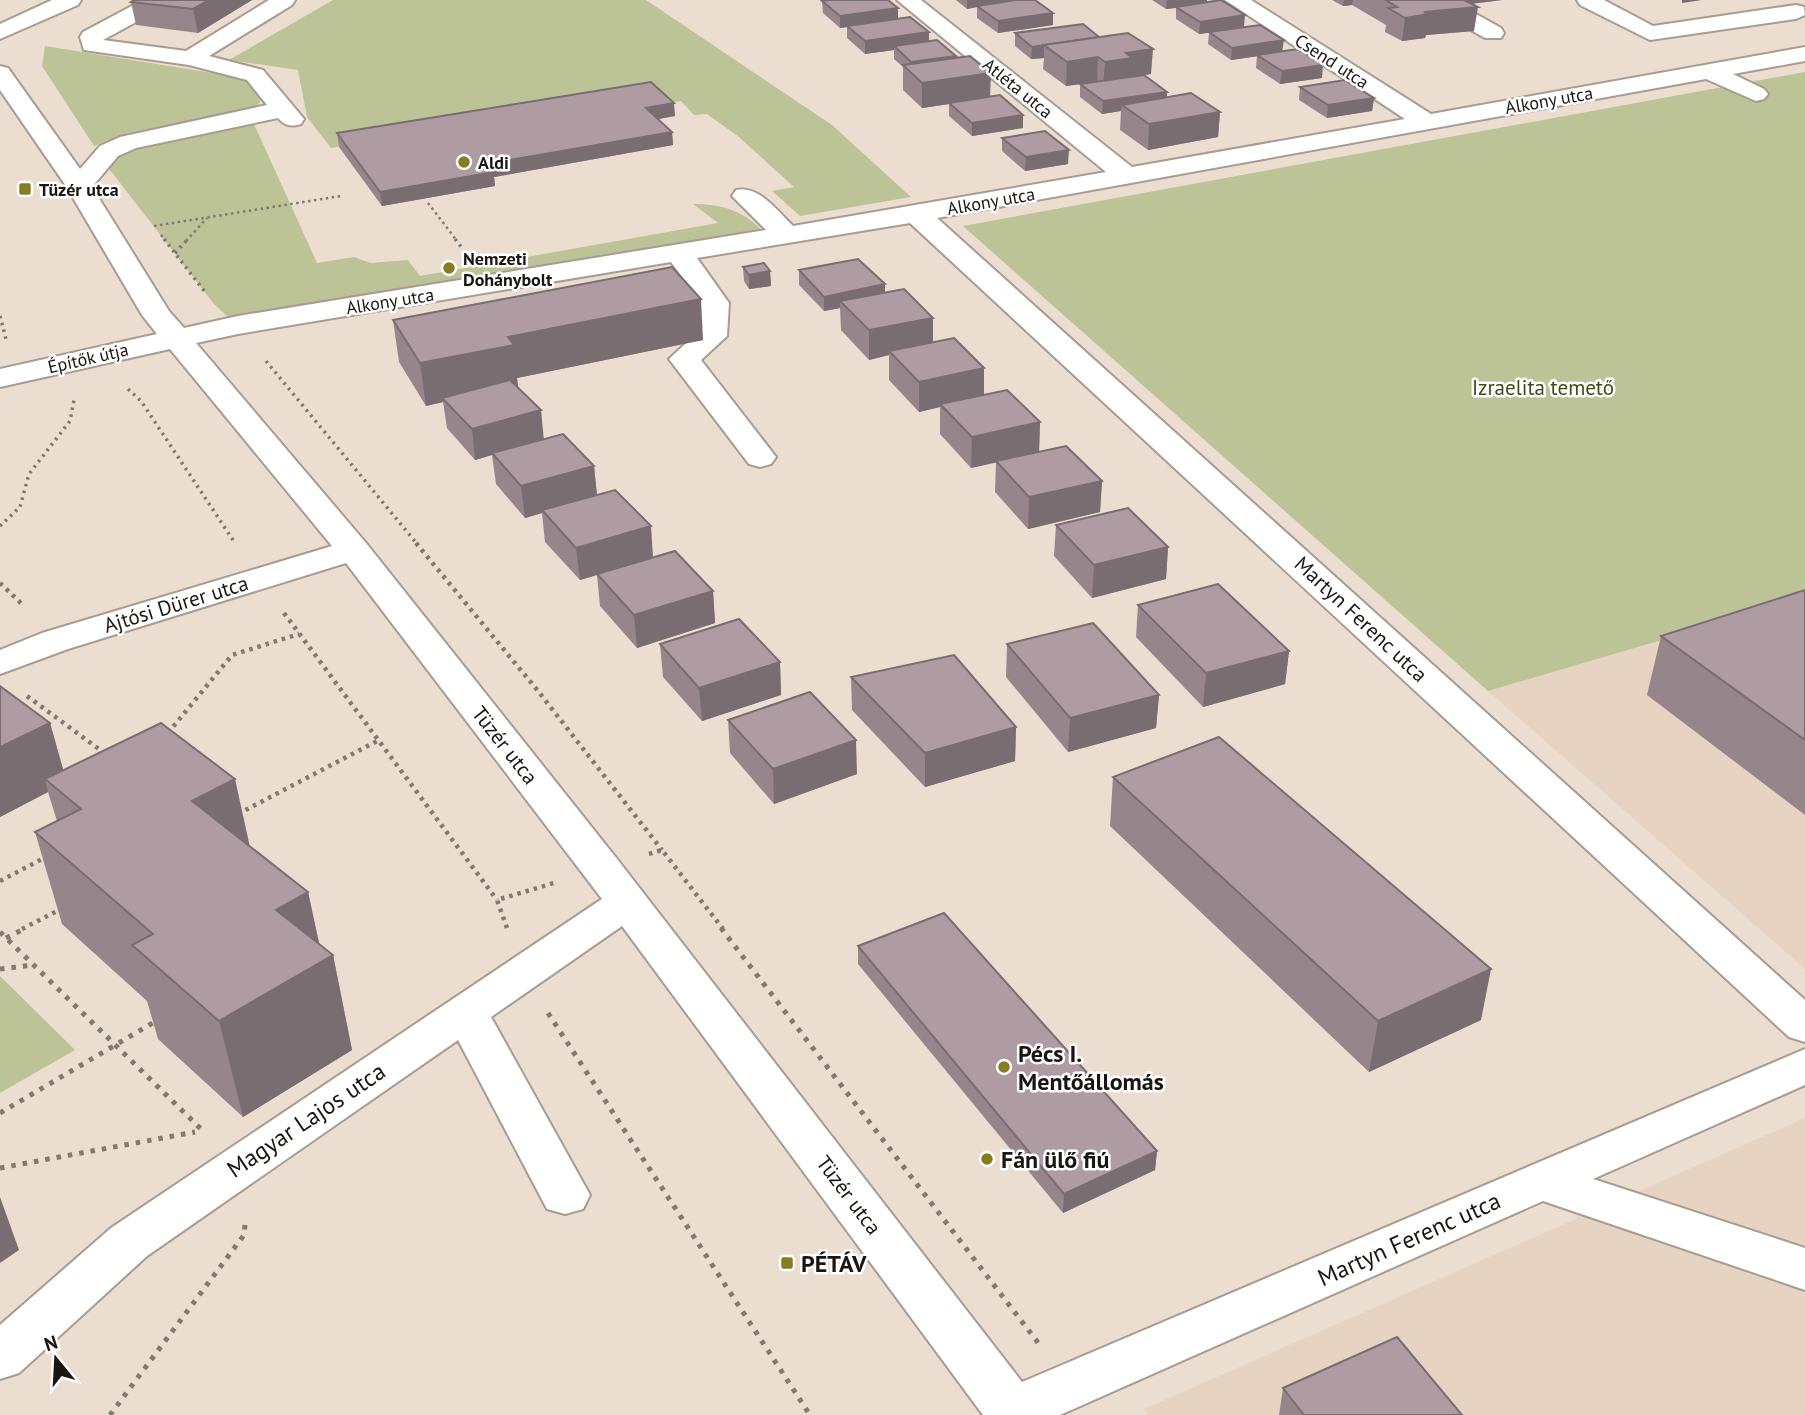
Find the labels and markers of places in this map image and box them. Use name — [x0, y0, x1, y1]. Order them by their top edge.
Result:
place label: Aldi — [478, 151, 509, 174]
marker: Aldi — [456, 154, 472, 170]
place label: Tüzér utca — [39, 178, 119, 201]
marker: Tüzér utca — [17, 181, 33, 197]
place label: Nemzeti Dohánybolt — [463, 247, 553, 291]
marker: Nemzeti Dohánybolt — [441, 260, 457, 276]
place label: Pécs I. Mentőállomás — [1018, 1038, 1164, 1097]
marker: Pécs I. Mentőállomás — [996, 1059, 1012, 1075]
place label: Fán ülő fiú — [1001, 1144, 1109, 1175]
marker: Fán ülő fiú — [979, 1151, 995, 1167]
place label: PÉTÁV — [801, 1248, 867, 1279]
marker: PÉTÁV — [779, 1255, 795, 1271]

